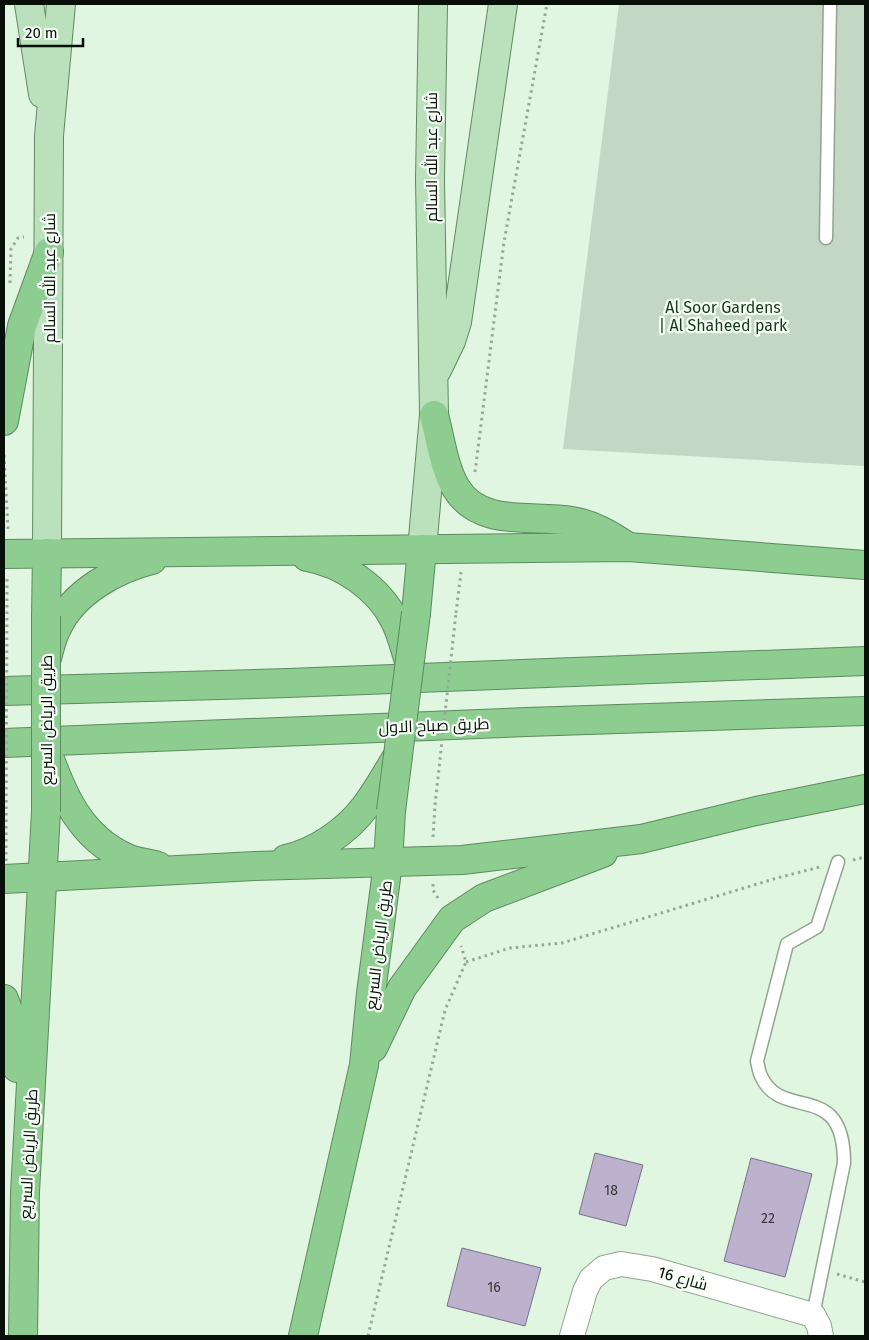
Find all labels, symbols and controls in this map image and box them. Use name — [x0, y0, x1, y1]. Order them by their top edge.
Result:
scale bar — [18, 15, 82, 47]
text: 20 m — [25, 24, 58, 42]
street label: شارع عبد الله السالم — [421, 92, 443, 222]
street label: شارع عبد الله السالم — [39, 213, 61, 343]
park label: Al Soor Gardens | Al Shaheed park — [659, 298, 788, 335]
street label: طريق الرياض السريع — [37, 655, 58, 785]
street label: طريق صباح الاول — [378, 714, 490, 739]
street label: طريق الرياض السريع — [361, 879, 398, 1011]
street label: طريق الرياض السريع — [16, 1088, 43, 1220]
house number: 18 — [604, 1182, 618, 1199]
house number: 22 — [761, 1210, 775, 1227]
street label: شارع 16 — [655, 1262, 710, 1297]
house number: 16 — [487, 1279, 501, 1296]

